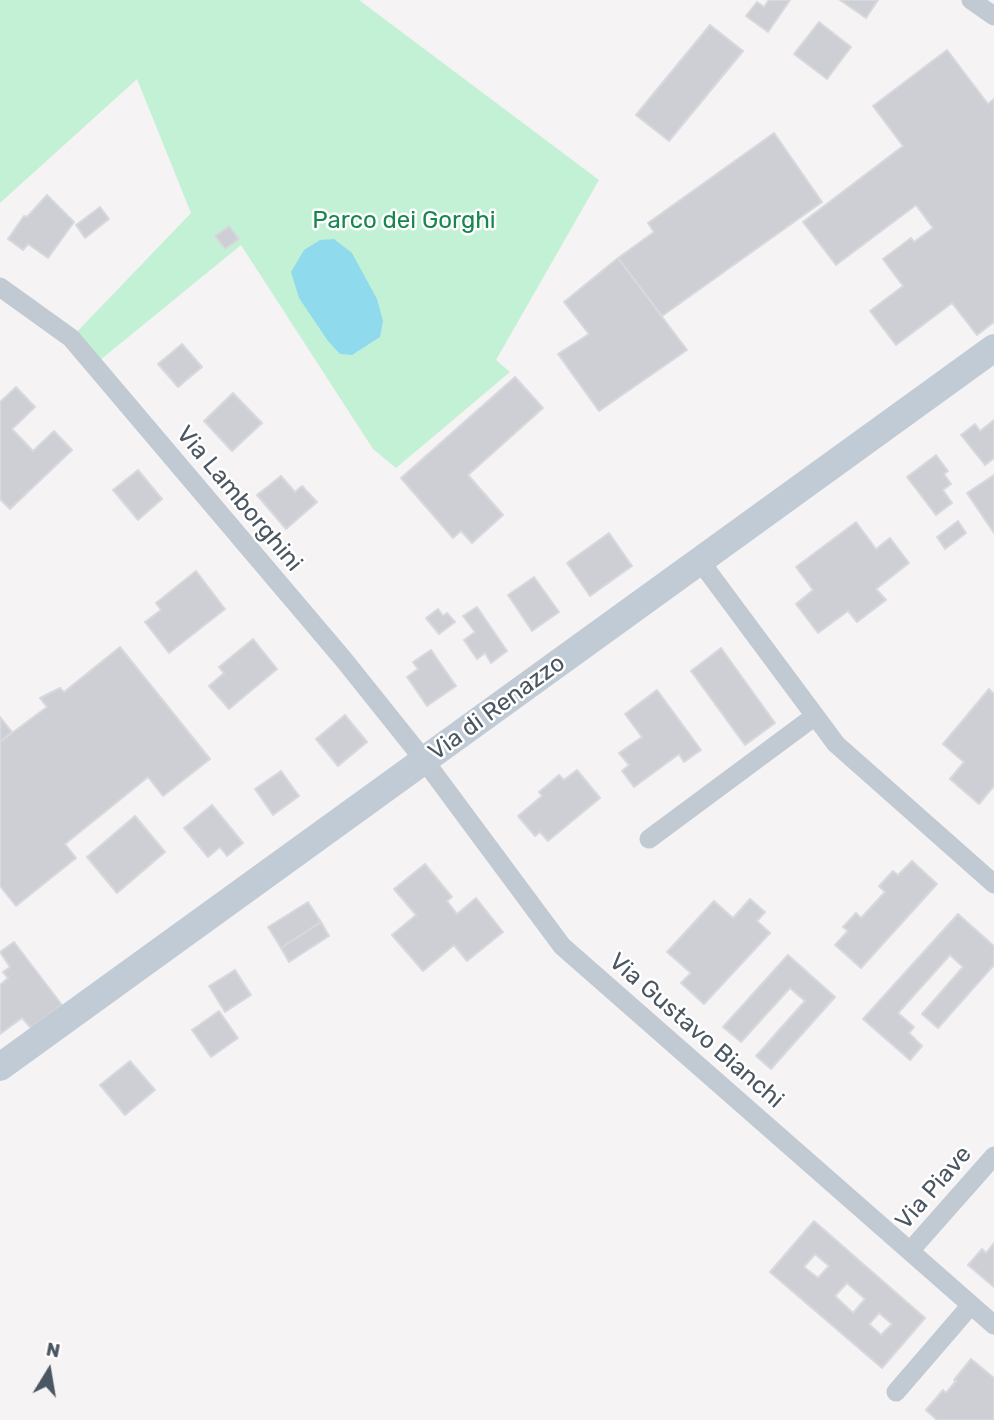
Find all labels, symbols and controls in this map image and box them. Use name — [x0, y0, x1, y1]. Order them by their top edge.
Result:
park label: Parco dei Gorghi — [312, 207, 496, 235]
street label: Via Lamborghini — [170, 421, 308, 577]
street label: Via di Renazzo — [423, 649, 571, 767]
street label: Via Gustavo Bianchi — [603, 947, 789, 1115]
street label: Via Piave — [890, 1140, 978, 1236]
north arrow — [14, 1336, 84, 1406]
text: N — [44, 1337, 62, 1362]

